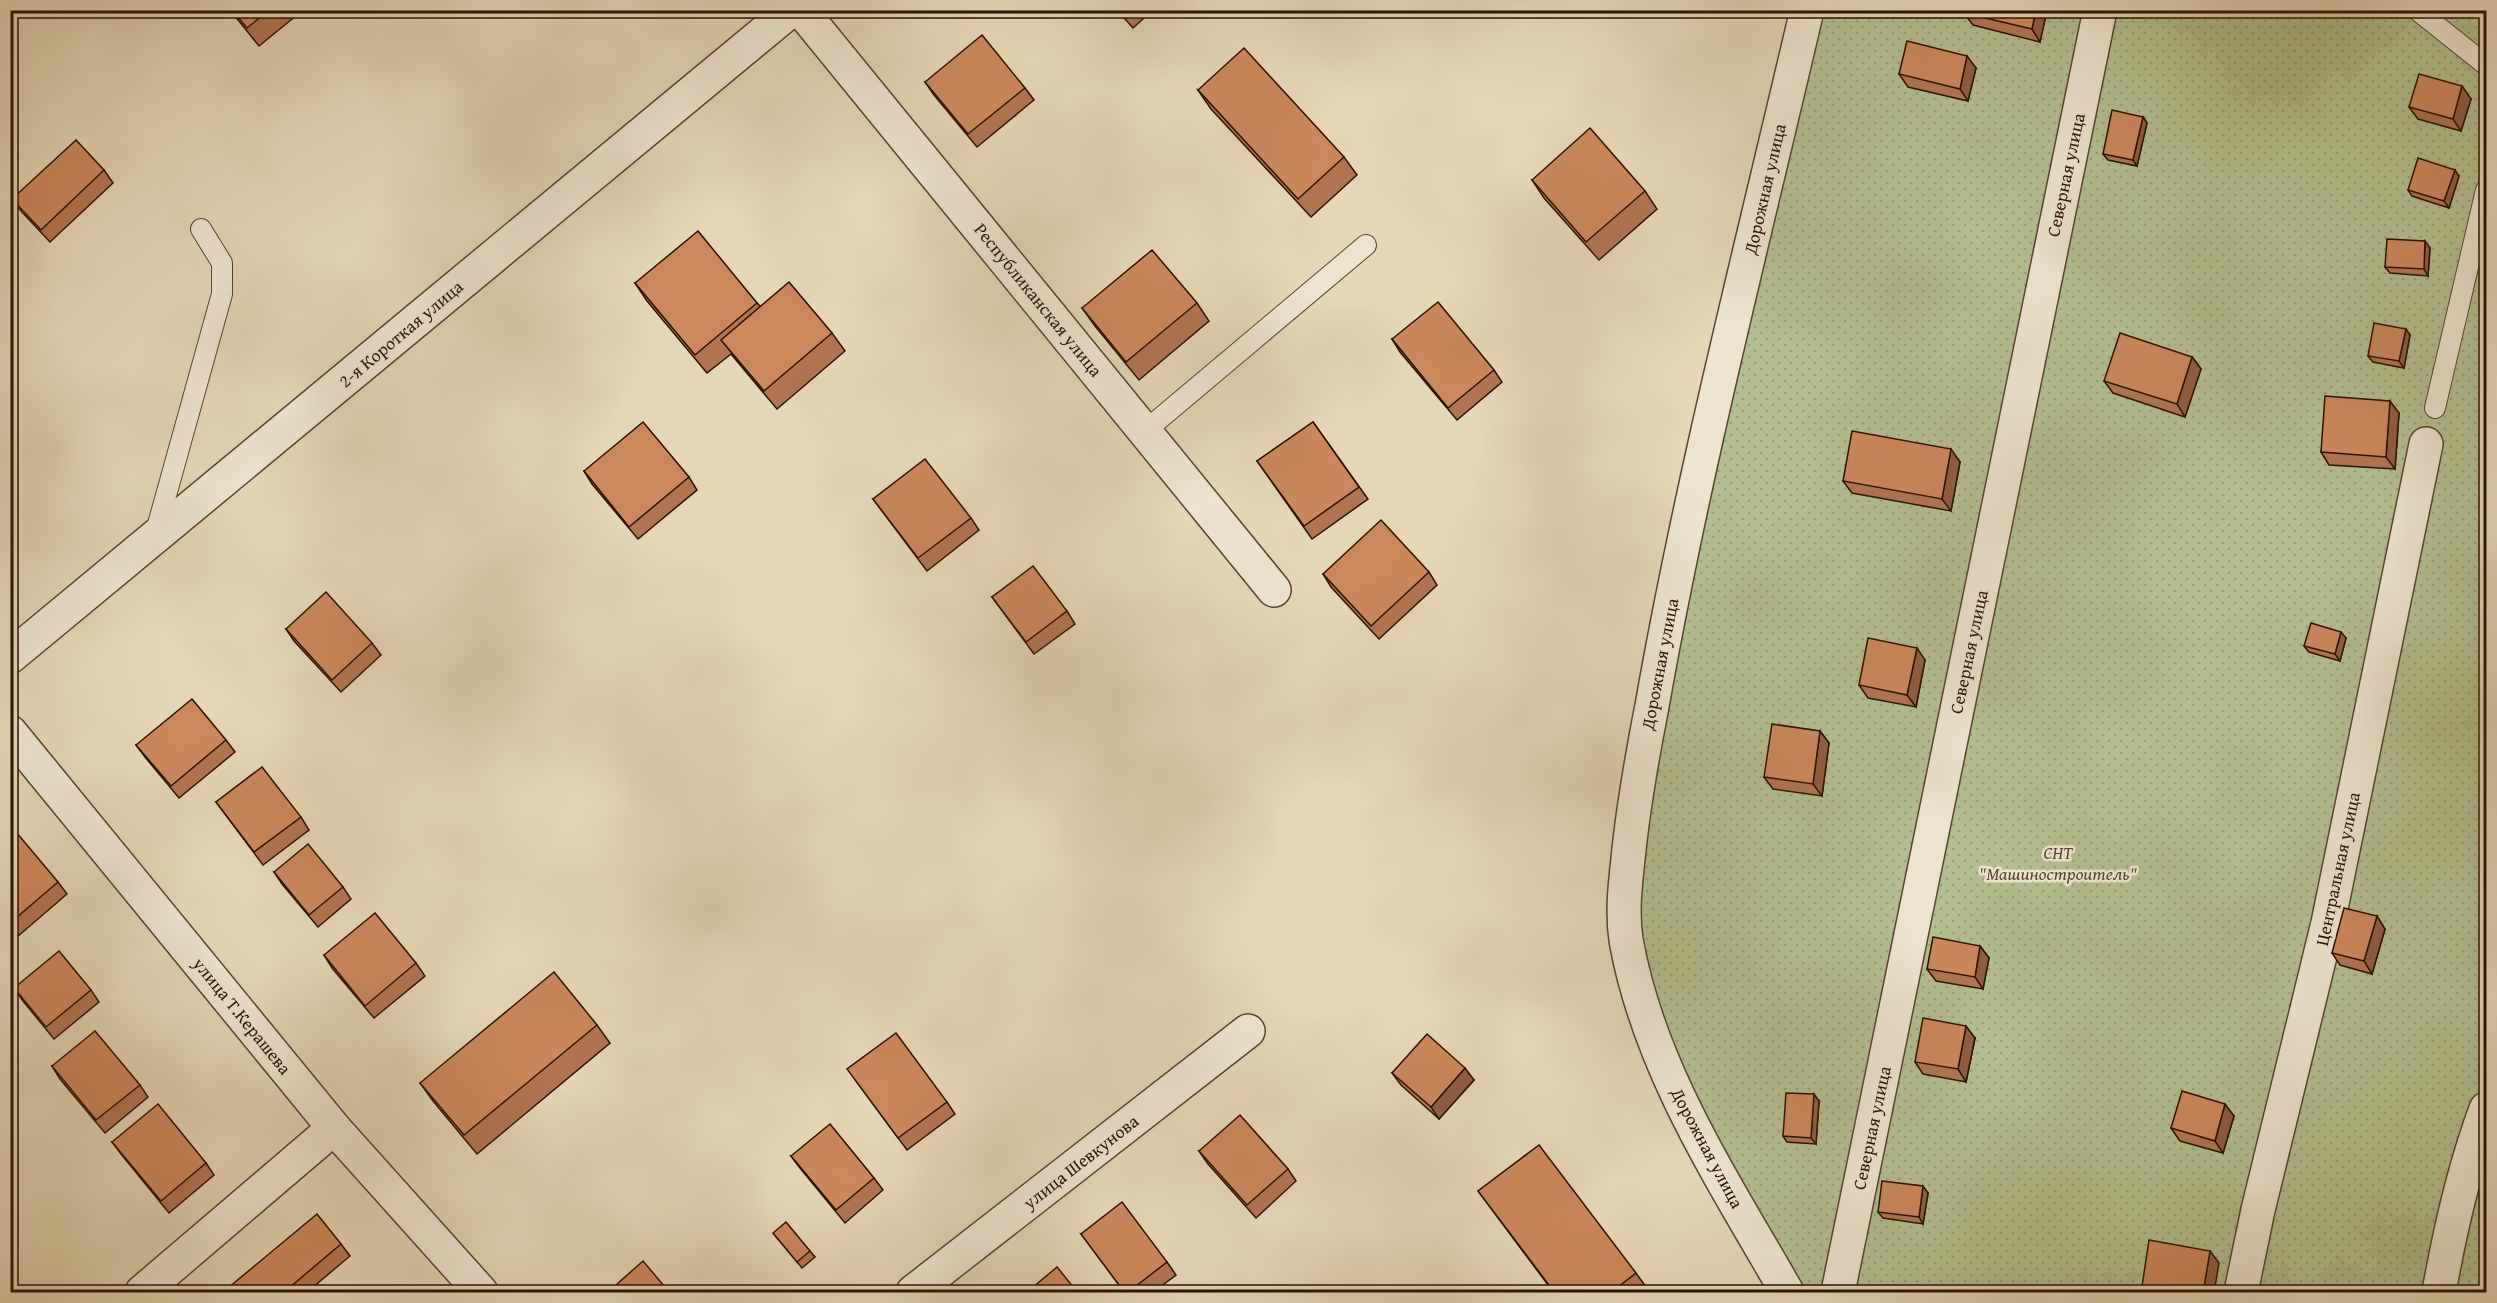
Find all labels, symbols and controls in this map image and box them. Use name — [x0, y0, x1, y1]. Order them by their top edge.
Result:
street label: Северная улица — [2039, 110, 2092, 239]
street label: Дорожная улица — [1736, 120, 1793, 258]
street label: Республиканская улица — [968, 217, 1109, 383]
street label: 2-я Короткая улица — [332, 273, 469, 394]
street label: Северная улица — [1942, 587, 1995, 716]
street label: Дорожная улица — [1633, 595, 1686, 733]
street label: Центральная улица — [2308, 789, 2367, 948]
park label: СНТ "Машиностроитель" — [1979, 839, 2137, 887]
street label: улица Т.Керашева — [186, 950, 299, 1081]
street label: Северная улица — [1845, 1063, 1898, 1192]
street label: Дорожная улица — [1664, 1082, 1751, 1213]
street label: улица Шевкунова — [1016, 1107, 1145, 1216]

